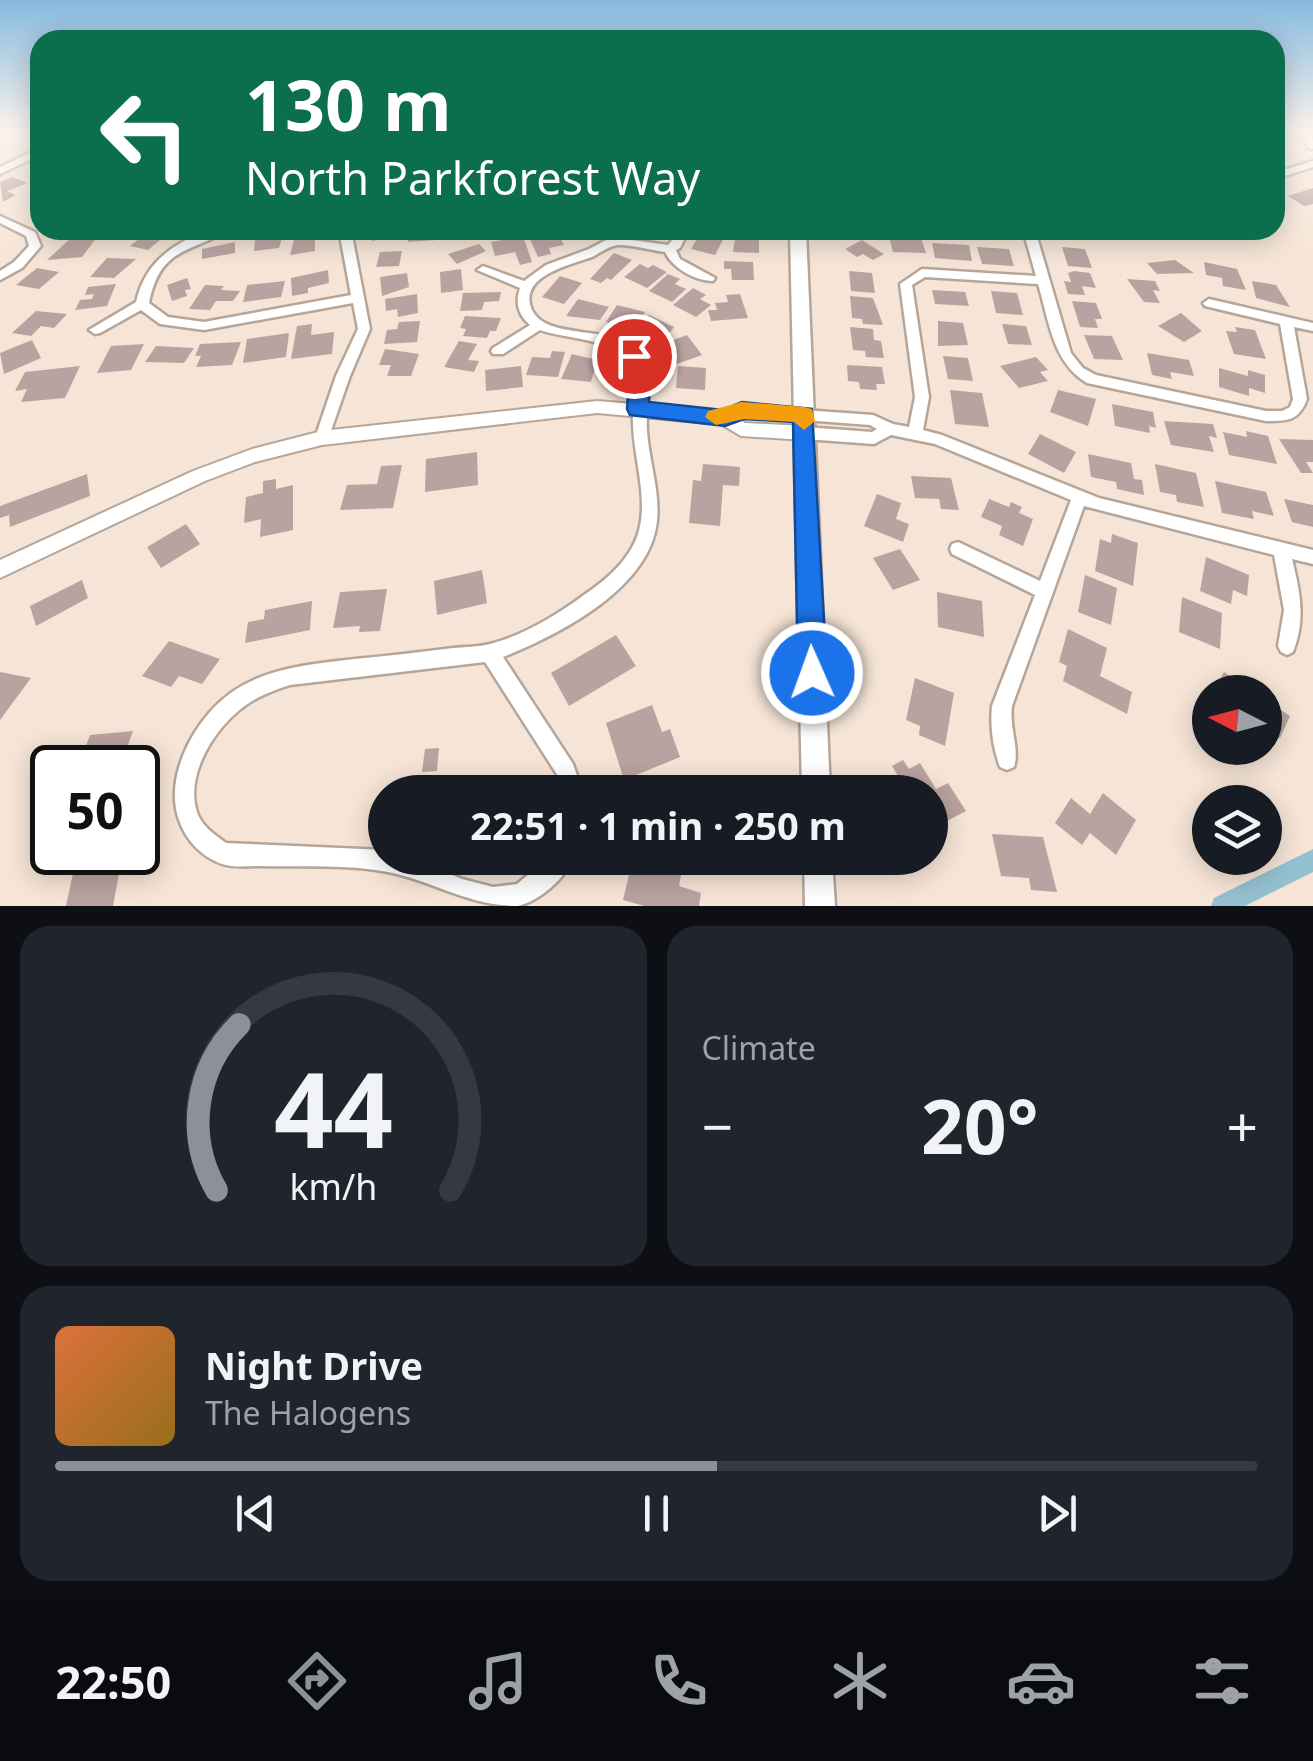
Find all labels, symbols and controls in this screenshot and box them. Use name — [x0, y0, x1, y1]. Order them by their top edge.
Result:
text: 130 m — [245, 56, 452, 152]
icon: left — [80, 70, 210, 200]
text: North Parkforest Way — [245, 147, 700, 208]
pin — [592, 314, 677, 399]
icon: arrive — [607, 329, 662, 384]
position arrow — [760, 621, 864, 725]
north arrow — [1192, 675, 1282, 765]
map controls — [1192, 675, 1282, 875]
speed limit sign: 50 — [30, 745, 160, 875]
button: layers — [1192, 785, 1282, 875]
text: 22:51 · 1 min · 250 m — [470, 799, 846, 851]
text: Climate — [702, 1026, 816, 1069]
text: 44 — [274, 1037, 393, 1178]
text: 20° — [921, 1074, 1039, 1176]
text: − — [702, 1088, 733, 1163]
text: + — [1227, 1088, 1258, 1163]
text: km/h — [289, 1162, 377, 1210]
text: Night Drive — [205, 1339, 423, 1391]
text: The Halogens — [205, 1391, 411, 1434]
icon: previous — [228, 1486, 283, 1541]
icon: pause — [629, 1486, 684, 1541]
icon: next — [1030, 1486, 1085, 1541]
icon: directions — [282, 1646, 352, 1716]
icon: music — [463, 1646, 533, 1716]
icon: phone — [644, 1646, 714, 1716]
icon: climate — [825, 1646, 895, 1716]
icon: car — [1006, 1646, 1076, 1716]
icon: filters — [1187, 1646, 1257, 1716]
text: 22:50 — [56, 1651, 171, 1712]

